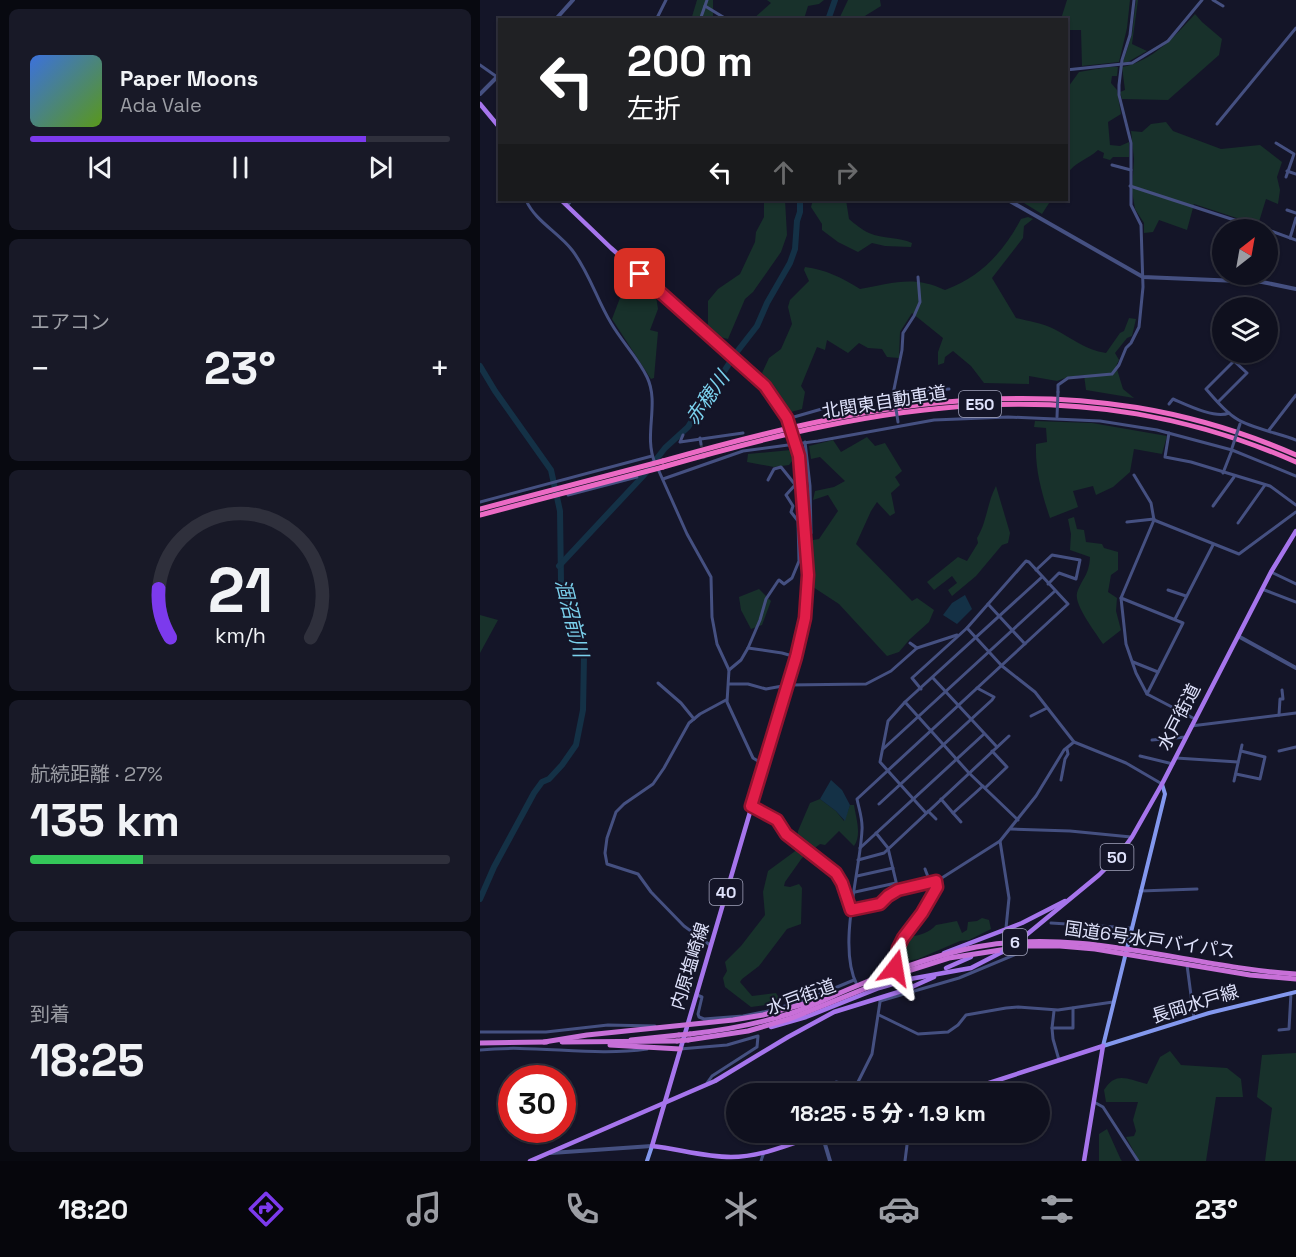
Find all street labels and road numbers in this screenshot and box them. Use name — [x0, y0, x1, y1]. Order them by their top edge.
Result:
street label: 北関東自動車道 — [820, 380, 948, 423]
road number: E50 — [959, 391, 1001, 417]
street label: 水戸街道 — [1152, 679, 1205, 754]
road number: 50 — [1100, 844, 1134, 870]
road number: 40 — [710, 879, 742, 905]
street label: 国道6号水戸バイパス — [1063, 916, 1237, 963]
street label: 内原塩崎線 — [665, 919, 714, 1012]
road number: 6 — [1003, 929, 1027, 955]
street label: 水戸街道 — [763, 973, 839, 1020]
street label: 長岡水戸線 — [1148, 979, 1241, 1028]

